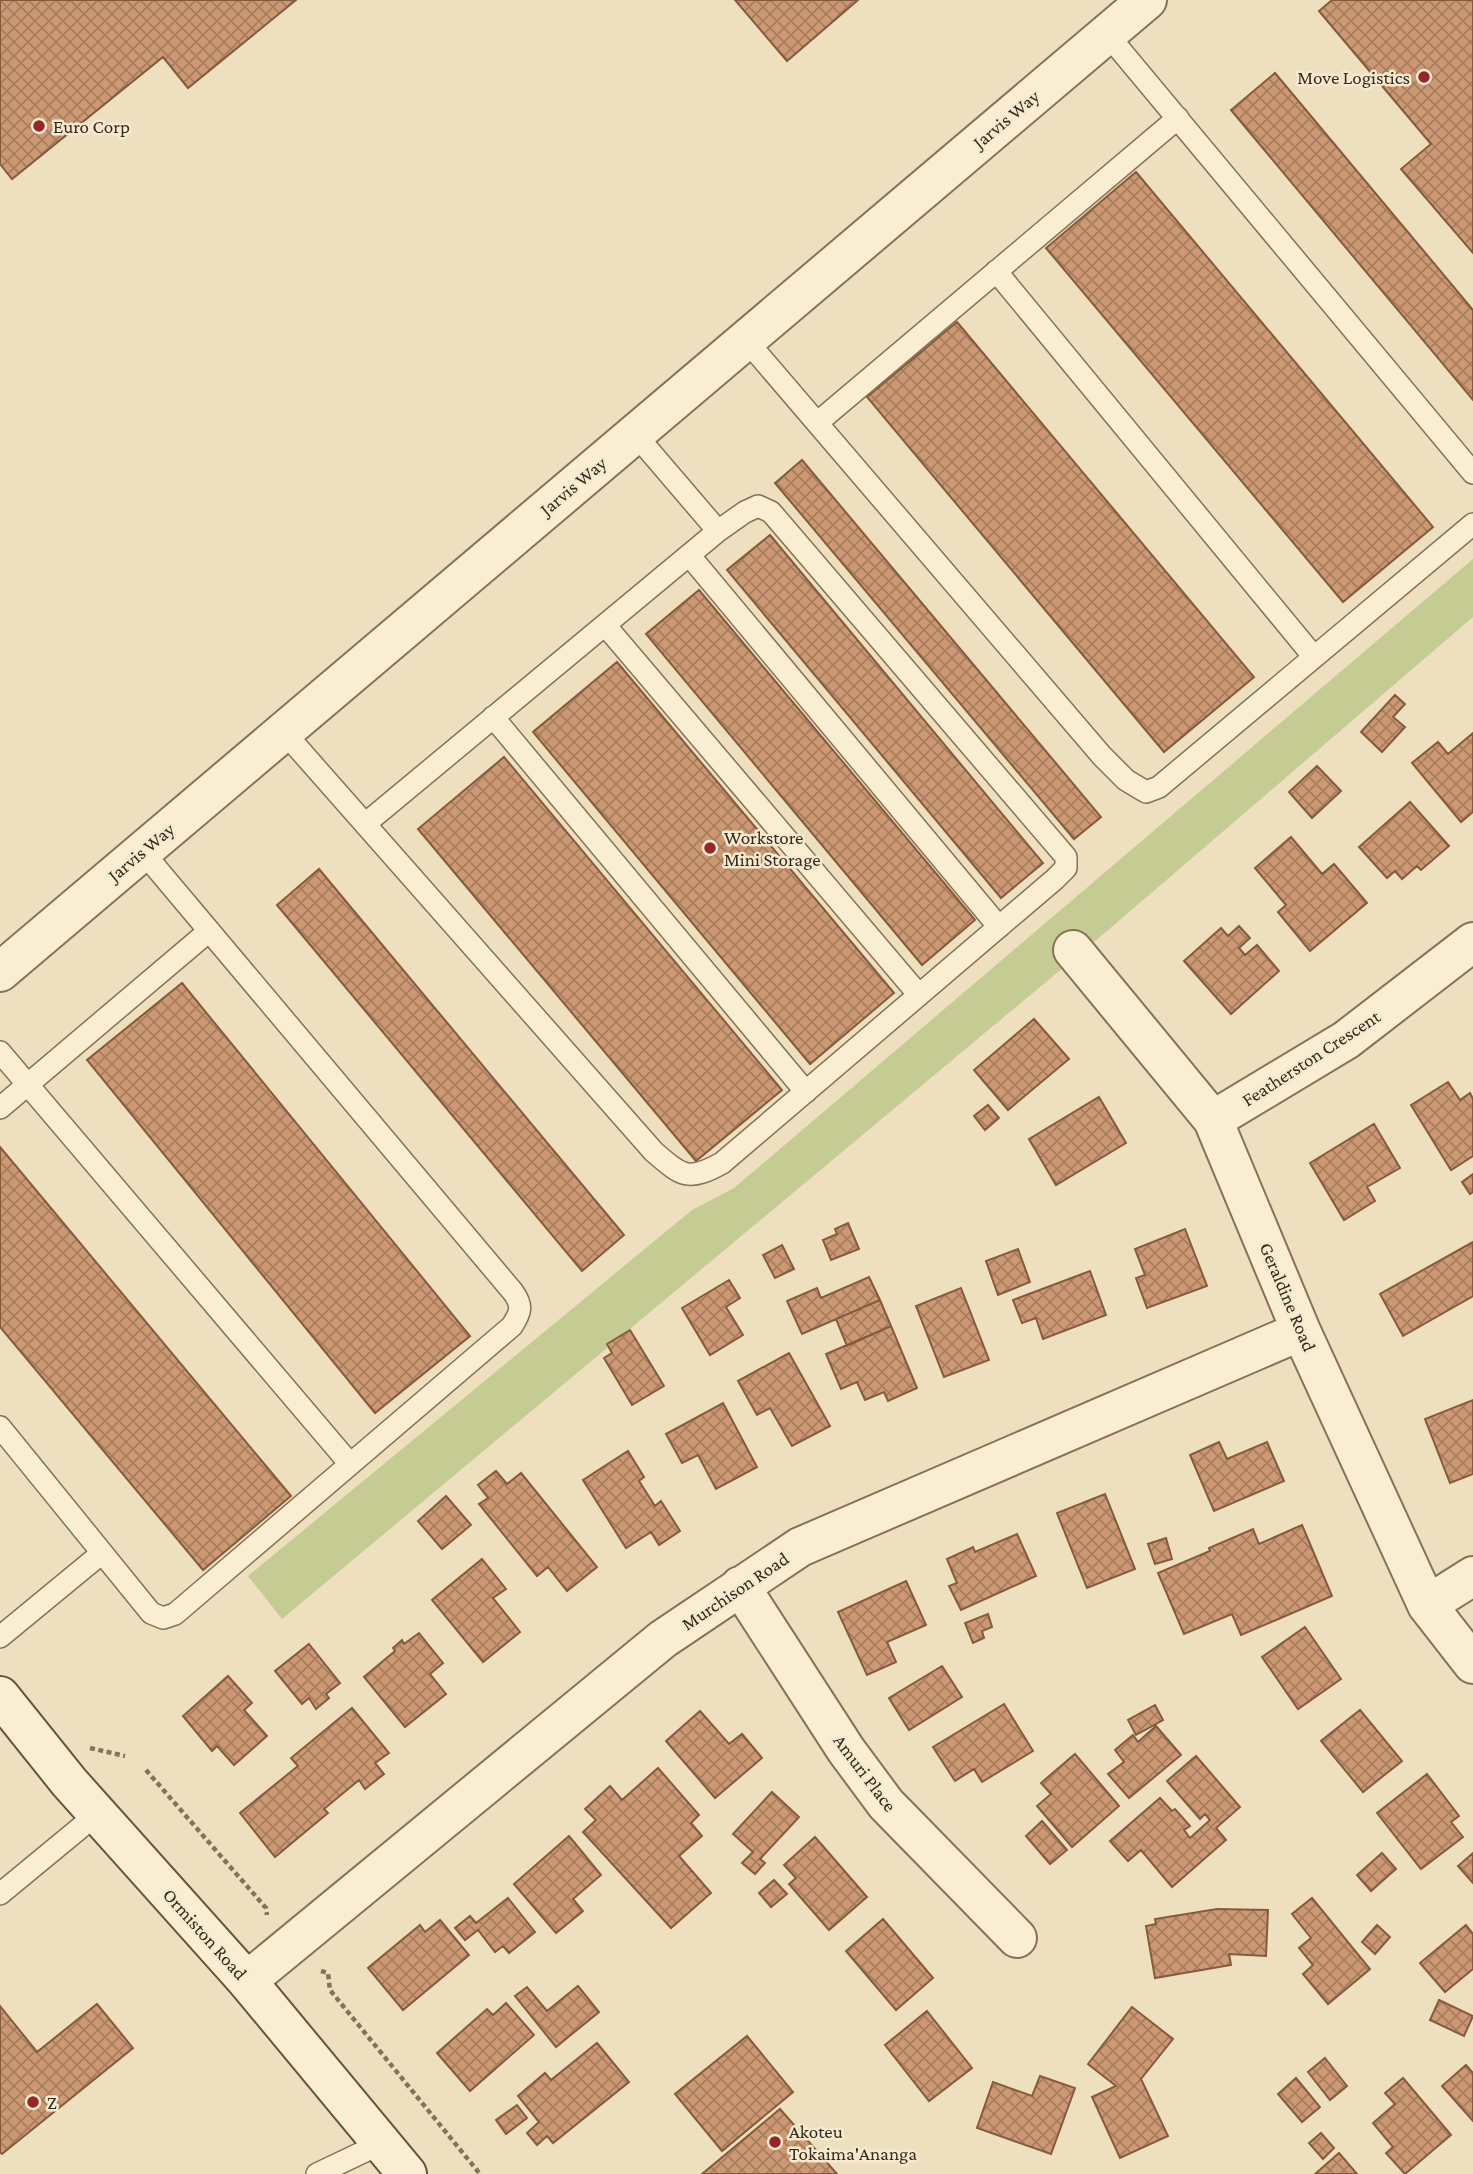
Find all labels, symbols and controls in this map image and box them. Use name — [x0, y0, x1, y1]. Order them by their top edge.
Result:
place label: Move Logistics — [1297, 67, 1410, 88]
marker: Move Logistics — [1416, 69, 1432, 85]
street label: Jarvis Way — [967, 85, 1044, 154]
place label: Euro Corp — [53, 116, 130, 137]
marker: Euro Corp — [31, 118, 47, 134]
street label: Jarvis Way — [534, 452, 611, 521]
street label: Jarvis Way — [102, 818, 179, 887]
place label: Workstore Mini Storage — [724, 827, 821, 870]
marker: Workstore Mini Storage — [702, 840, 718, 856]
street label: Featherston Crescent — [1238, 1005, 1385, 1110]
street label: Geraldine Road — [1256, 1239, 1320, 1355]
street label: Murchison Road — [678, 1548, 792, 1634]
street label: Amuri Place — [829, 1730, 901, 1816]
street label: Ormiston Road — [159, 1884, 251, 1984]
place label: Z — [47, 2092, 57, 2113]
marker: Z — [25, 2094, 41, 2110]
place label: Akoteu Tokaima'Ananga — [789, 2121, 917, 2164]
marker: Akoteu Tokaima'Ananga — [767, 2134, 783, 2150]

